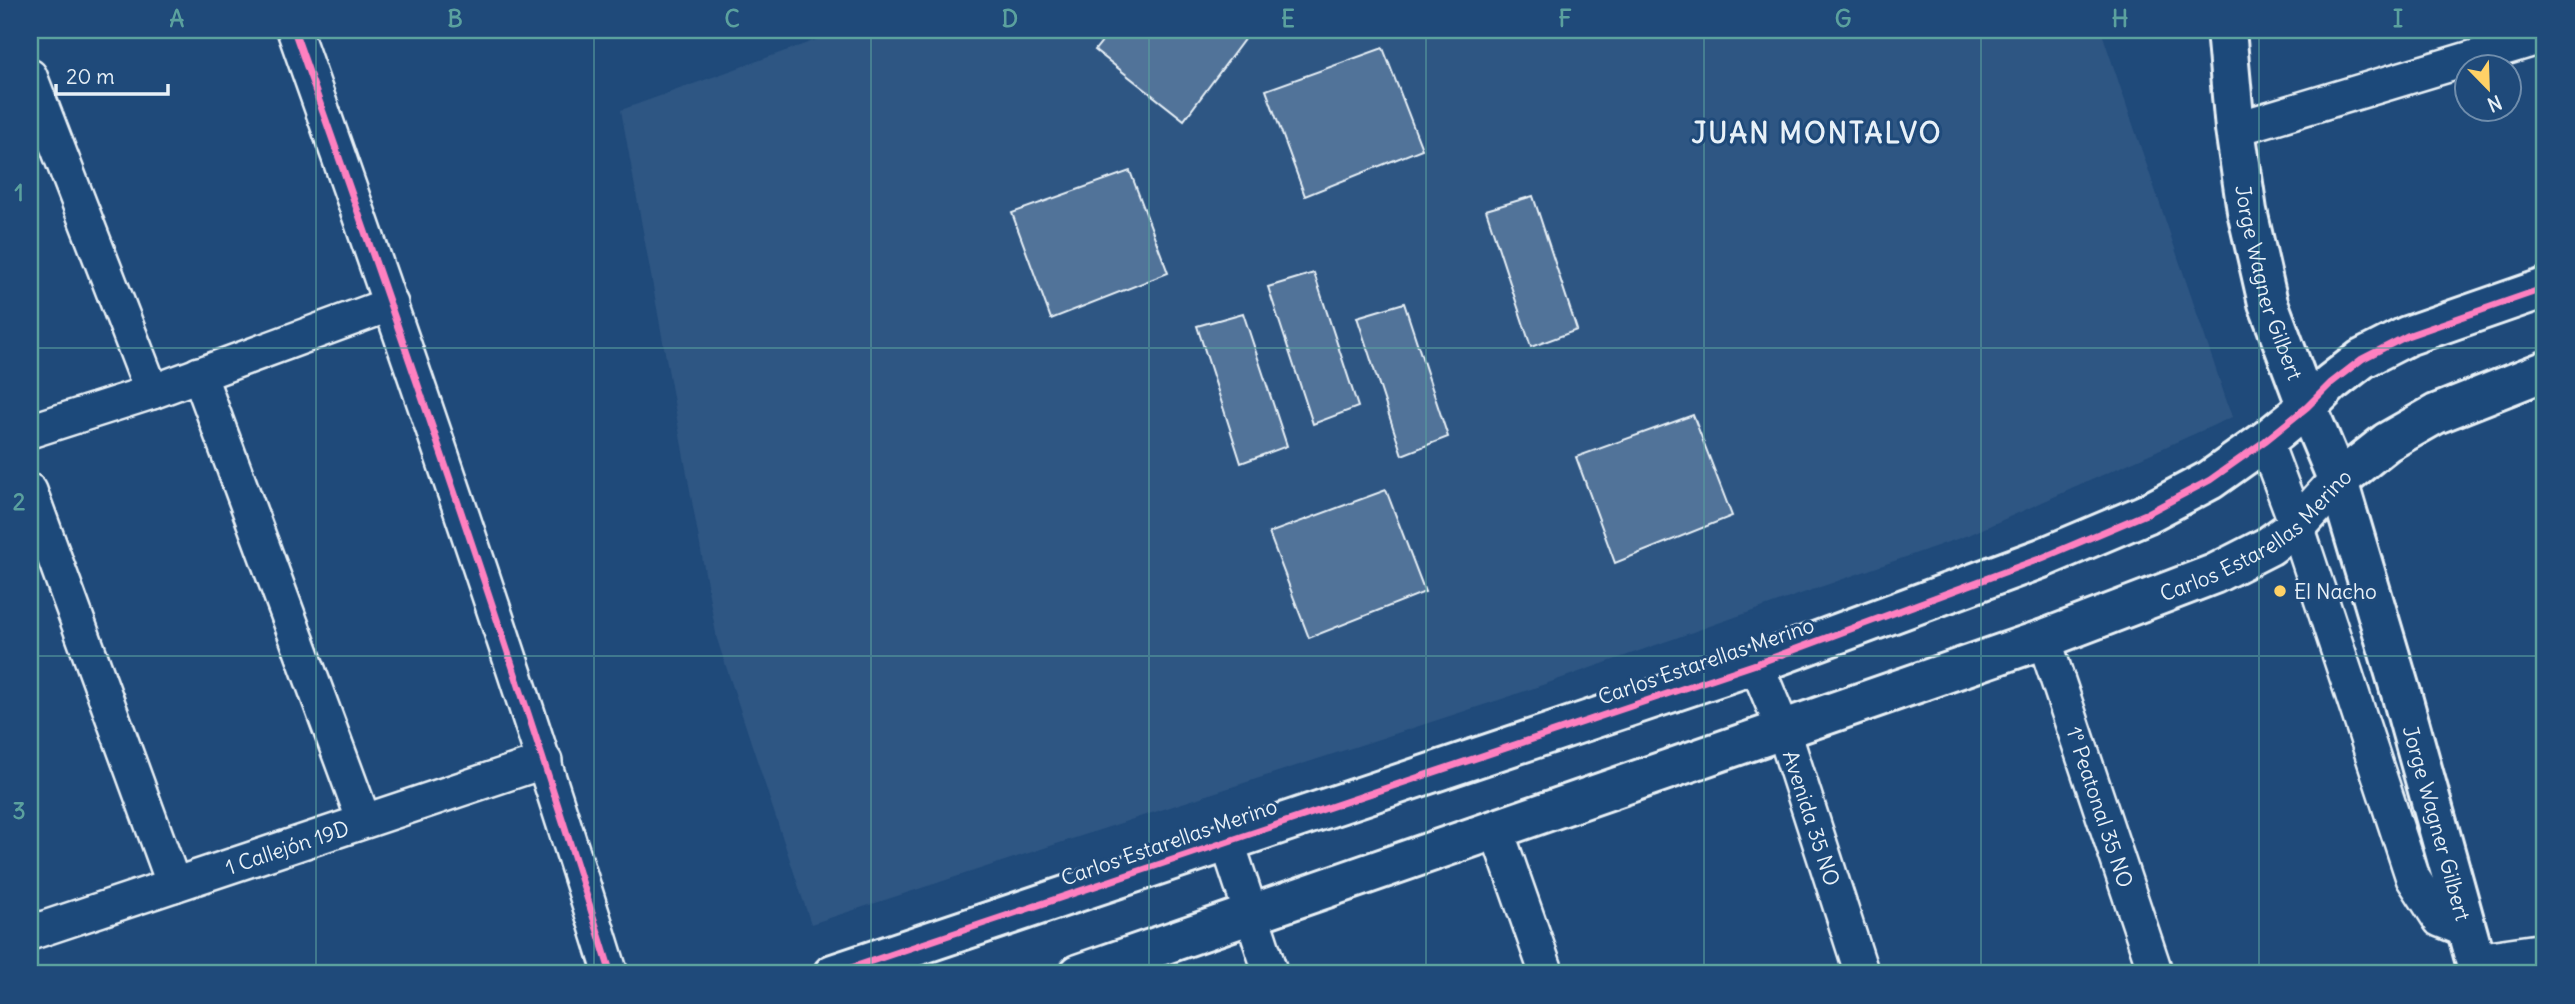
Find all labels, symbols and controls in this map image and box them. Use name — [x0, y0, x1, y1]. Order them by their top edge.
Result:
text: A — [170, 4, 185, 33]
text: B — [447, 4, 463, 33]
text: C — [724, 4, 740, 33]
text: D — [1002, 4, 1018, 33]
text: E — [1281, 4, 1295, 33]
text: F — [1558, 4, 1572, 33]
text: G — [1835, 4, 1851, 33]
text: H — [2112, 4, 2128, 33]
text: I — [2393, 4, 2403, 33]
scale bar — [56, 52, 168, 96]
north arrow — [2452, 52, 2522, 122]
text: 20 m — [66, 63, 115, 90]
text: N — [2484, 90, 2505, 117]
district label: JUAN MONTALVO — [1692, 115, 1942, 151]
text: 1 — [14, 178, 24, 207]
street label: Jorge Wagner Gilbert — [2230, 183, 2309, 384]
street label: Carlos Estarellas Merino — [2156, 462, 2357, 607]
text: 2 — [13, 487, 26, 516]
place label: El Nacho — [2294, 578, 2377, 605]
marker: El Nacho — [2272, 583, 2288, 599]
street label: Carlos Estarellas Merino — [1594, 611, 1818, 711]
street label: Jorge Wagner Gilbert — [2397, 722, 2477, 923]
street label: 1° Peatonal 35 NO — [2061, 723, 2140, 891]
street label: Avenida 35 NO — [1777, 747, 1846, 889]
street label: Carlos Estarellas Merino — [1057, 792, 1281, 892]
text: 3 — [12, 796, 26, 825]
street label: 1 Callejón 19D — [222, 814, 352, 880]

